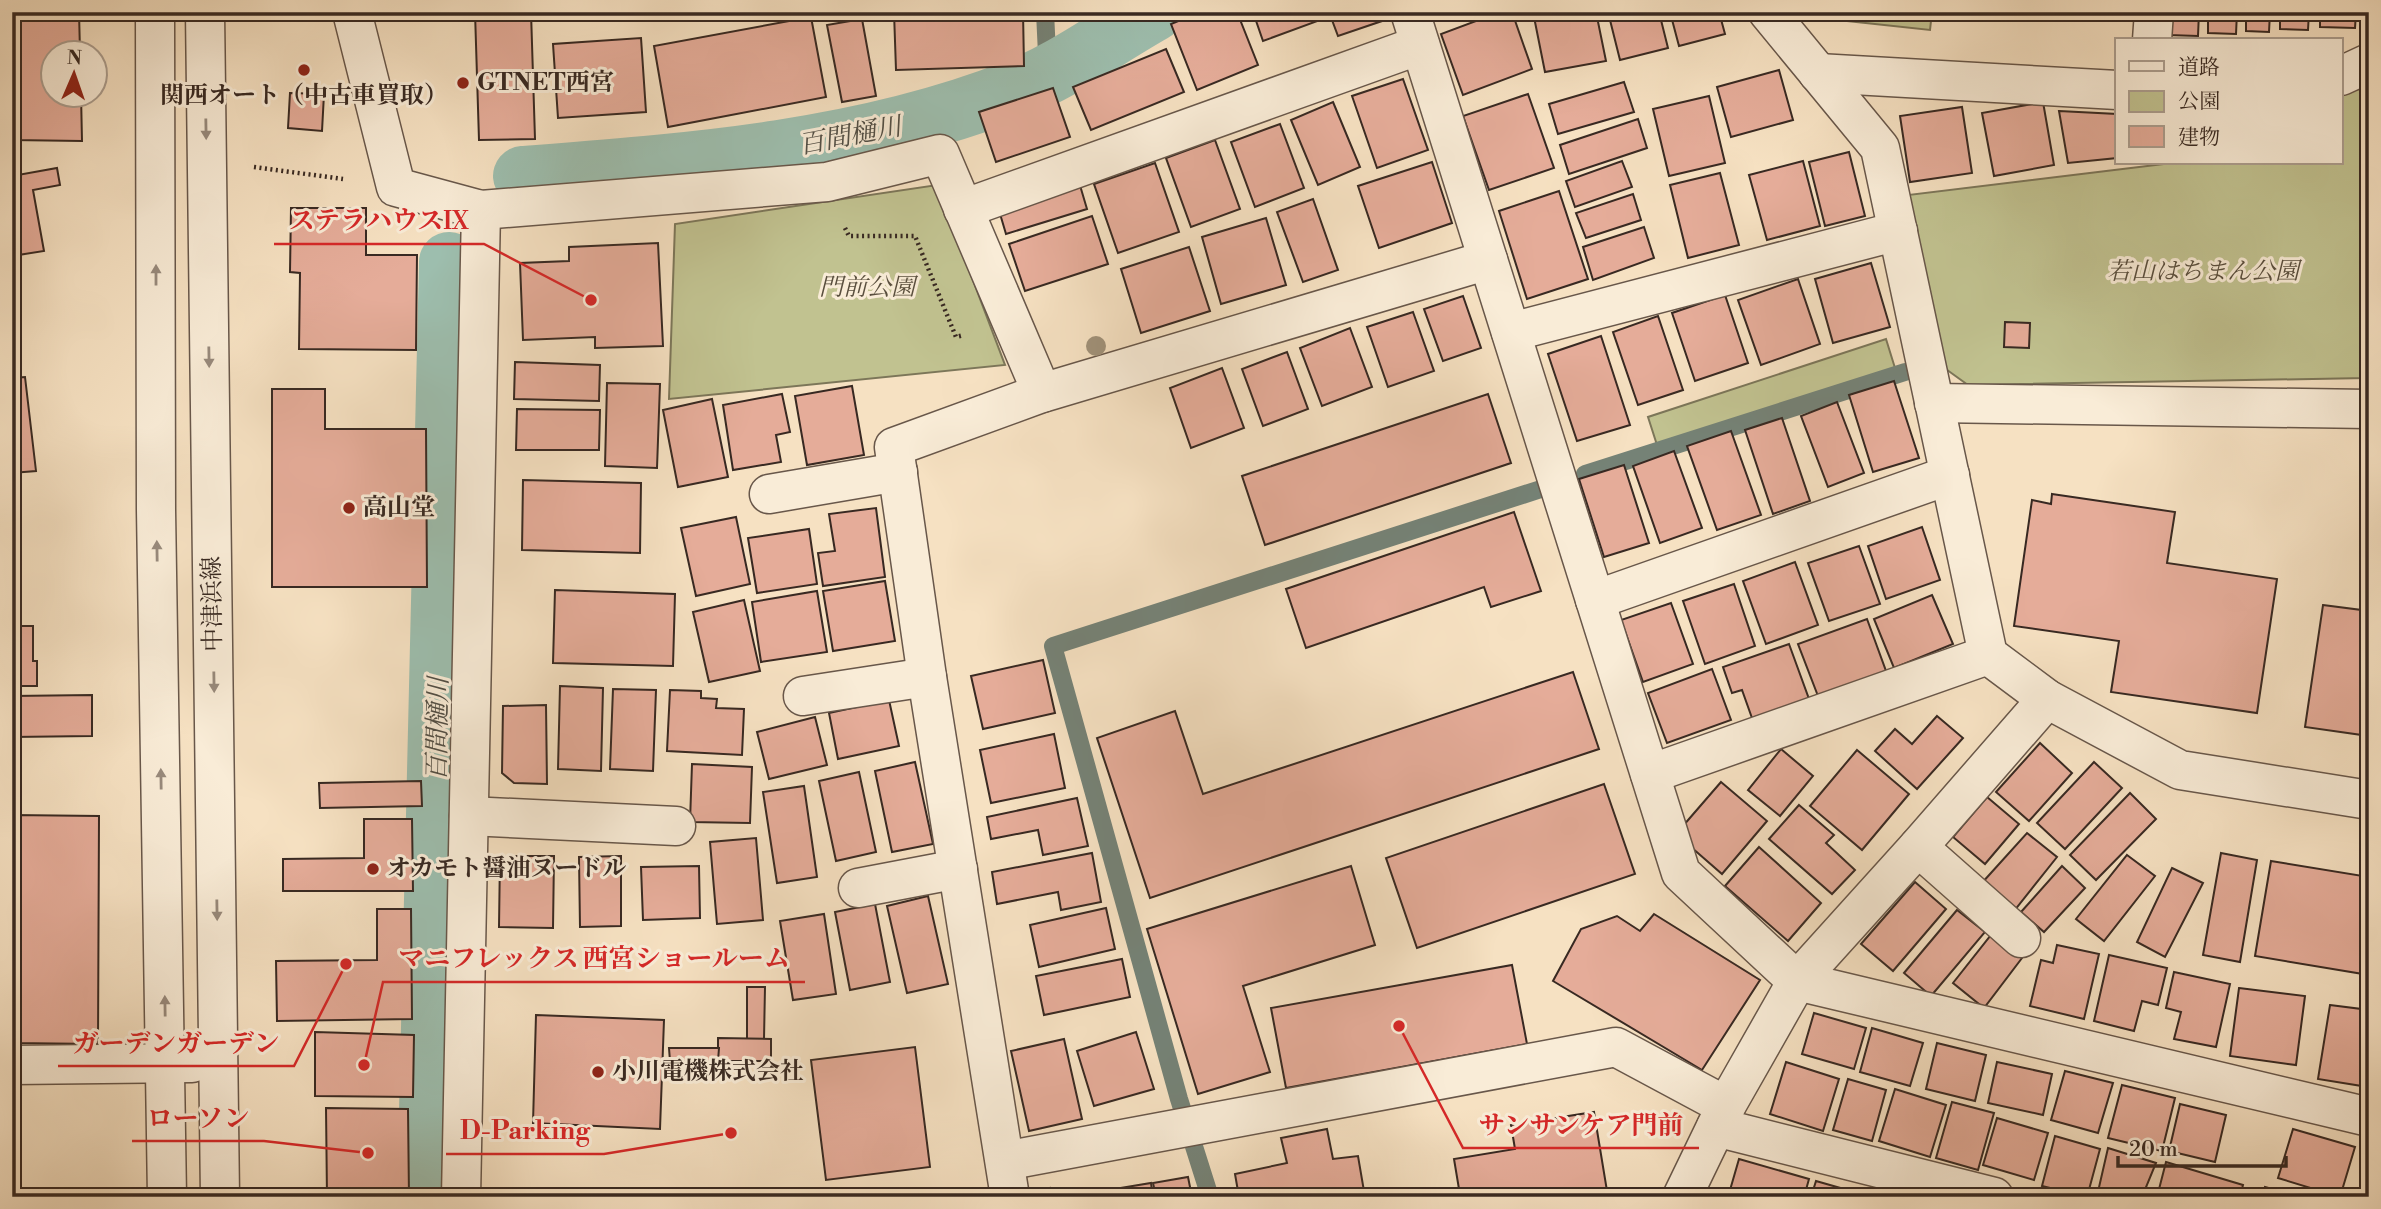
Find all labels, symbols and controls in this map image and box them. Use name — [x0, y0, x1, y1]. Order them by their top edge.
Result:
north arrow — [38, 38, 108, 108]
legend — [2115, 38, 2342, 164]
text: N — [67, 46, 82, 70]
text: 道路 — [2178, 55, 2220, 81]
marker: 関西オート（中古車買取） — [296, 62, 312, 78]
place label: GTNET西宮 — [477, 68, 614, 98]
marker: GTNET西宮 — [455, 75, 471, 91]
place label: 関西オート（中古車買取） — [160, 81, 448, 111]
text: 公園 — [2178, 89, 2220, 115]
water label: 百間樋川 — [796, 110, 907, 162]
one-way arrow — [200, 119, 212, 141]
text: 建物 — [2178, 125, 2220, 151]
callout: ステラハウスⅨ — [274, 197, 484, 244]
text: ステラハウスⅨ — [289, 205, 469, 237]
park label: 若山はちまん公園 — [2107, 257, 2303, 287]
one-way arrow — [150, 263, 162, 285]
park label: 門前公園 — [819, 273, 919, 303]
one-way arrow — [203, 346, 215, 368]
place label: 高山堂 — [363, 493, 435, 523]
marker: 高山堂 — [341, 500, 357, 516]
one-way arrow — [151, 540, 163, 562]
street label: 中津浜線 — [197, 556, 229, 652]
one-way arrow — [208, 672, 219, 694]
water label: 百間樋川 — [421, 674, 455, 781]
one-way arrow — [155, 767, 167, 789]
place label: オカモト醤油ヌードル — [387, 854, 626, 884]
marker: オカモト醤油ヌードル — [365, 861, 381, 877]
one-way arrow — [211, 899, 223, 921]
callout: マニフレックス 西宮ショールーム — [383, 935, 805, 982]
text: マニフレックス 西宮ショールーム — [398, 943, 790, 975]
one-way arrow — [159, 995, 170, 1017]
callout: ガーデンガーデン — [58, 1019, 294, 1066]
text: ガーデンガーデン — [73, 1028, 279, 1060]
place label: 小川電機株式会社 — [612, 1057, 804, 1087]
marker: 小川電機株式会社 — [590, 1064, 606, 1080]
callout: ローソン — [132, 1094, 264, 1141]
callout: サンサンケア門前 — [1463, 1101, 1699, 1148]
text: ローソン — [147, 1103, 249, 1135]
callout: D-Parking — [446, 1107, 604, 1154]
text: サンサンケア門前 — [1479, 1110, 1683, 1142]
text: D-Parking — [460, 1115, 591, 1147]
scale bar — [2118, 1125, 2286, 1169]
text: 20 m — [2129, 1137, 2178, 1163]

